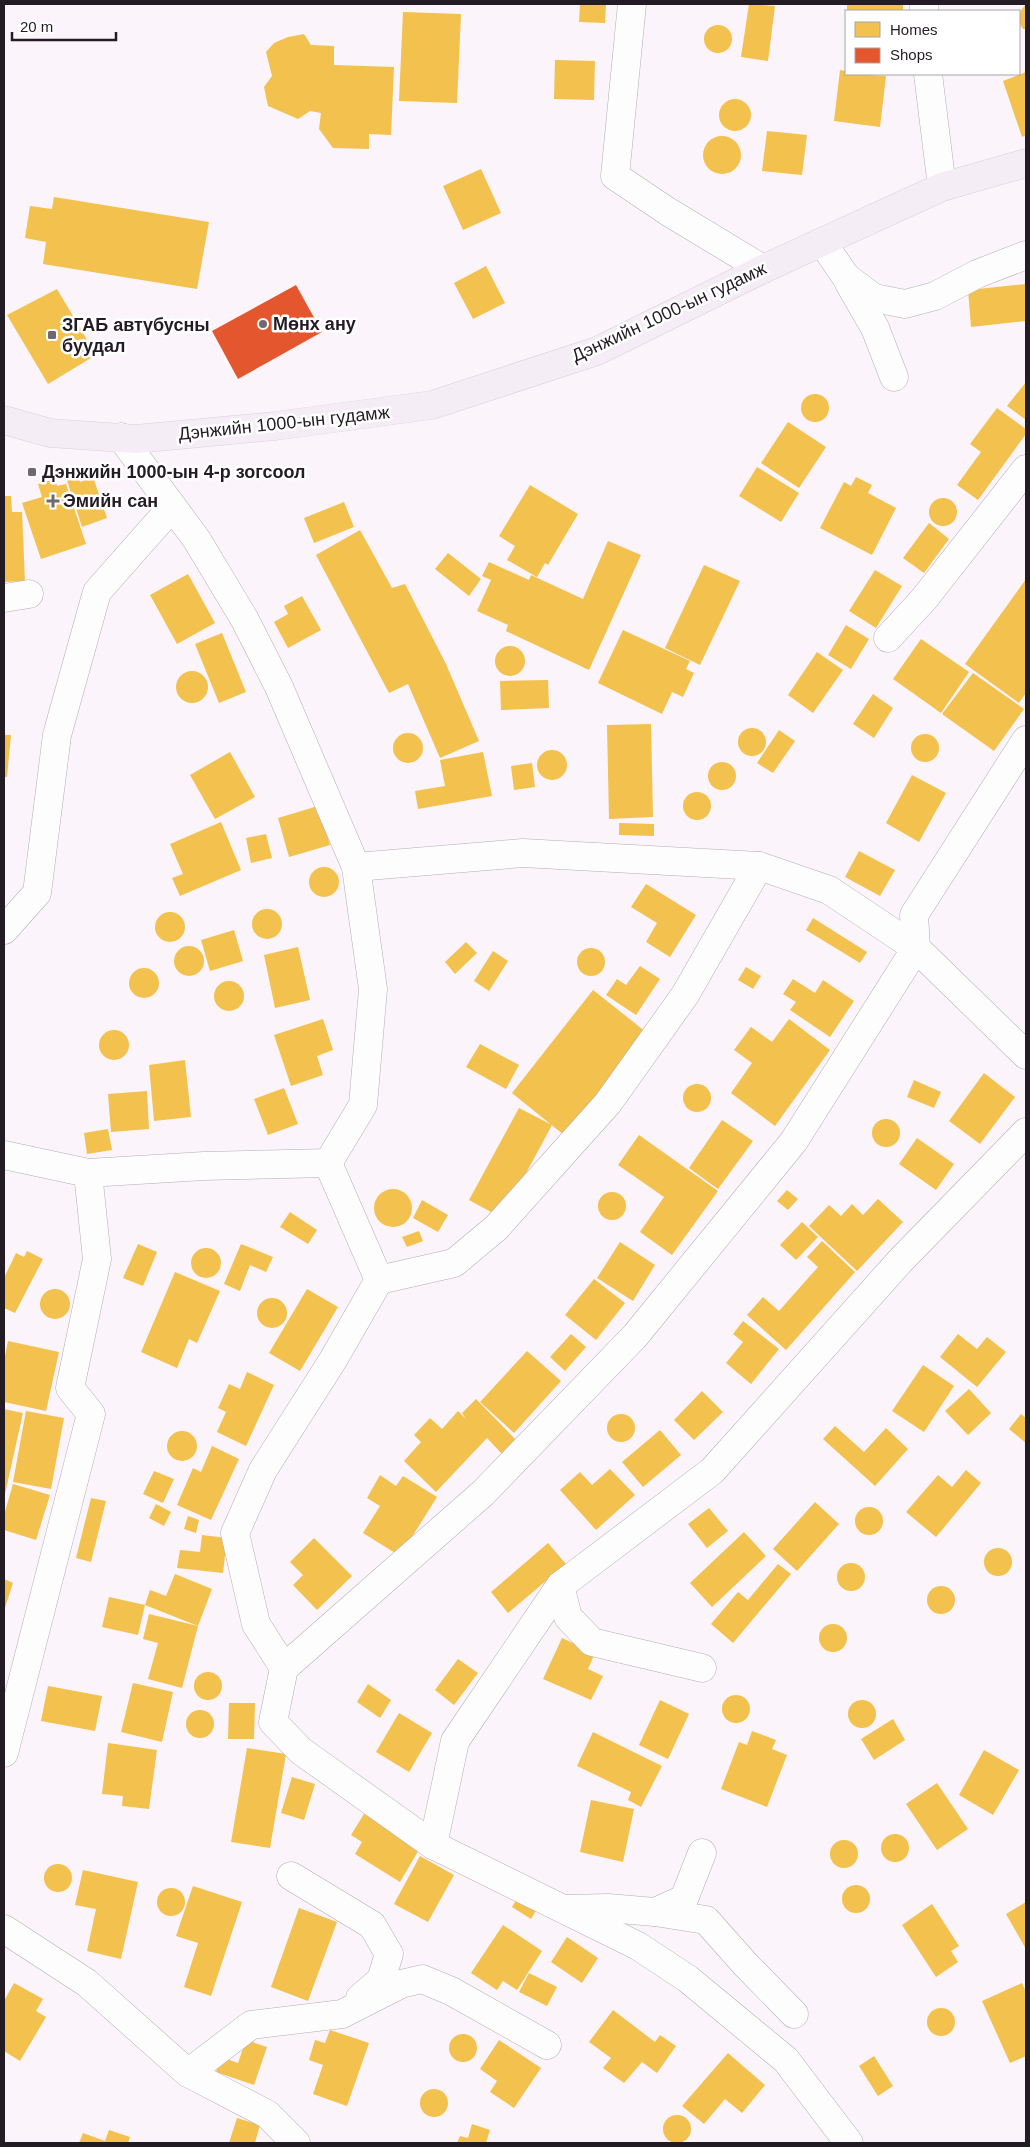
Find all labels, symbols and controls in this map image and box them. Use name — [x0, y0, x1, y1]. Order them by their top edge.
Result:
scale bar — [12, 10, 116, 42]
legend — [845, 10, 1020, 75]
text: 20 m — [20, 18, 53, 35]
text: Homes — [890, 21, 938, 38]
text: Shops — [890, 46, 933, 63]
street label: Дэнжийн 1000-ын гудамж — [569, 258, 769, 366]
place label: Мөнх ану — [273, 314, 356, 334]
place label: ЗГАБ автүбусны буудал — [62, 315, 210, 356]
marker: Мөнх ану — [257, 318, 269, 330]
marker: ЗГАБ автүбусны буудал — [46, 329, 58, 341]
street label: Дэнжийн 1000-ын гудамж — [177, 402, 391, 444]
place label: Дэнжийн 1000-ын 4-р зогсоол — [42, 462, 305, 482]
marker: Дэнжийн 1000-ын 4-р зогсоол — [26, 466, 38, 478]
place label: Эмийн сан — [63, 491, 158, 511]
marker: Эмийн сан — [47, 495, 59, 507]

